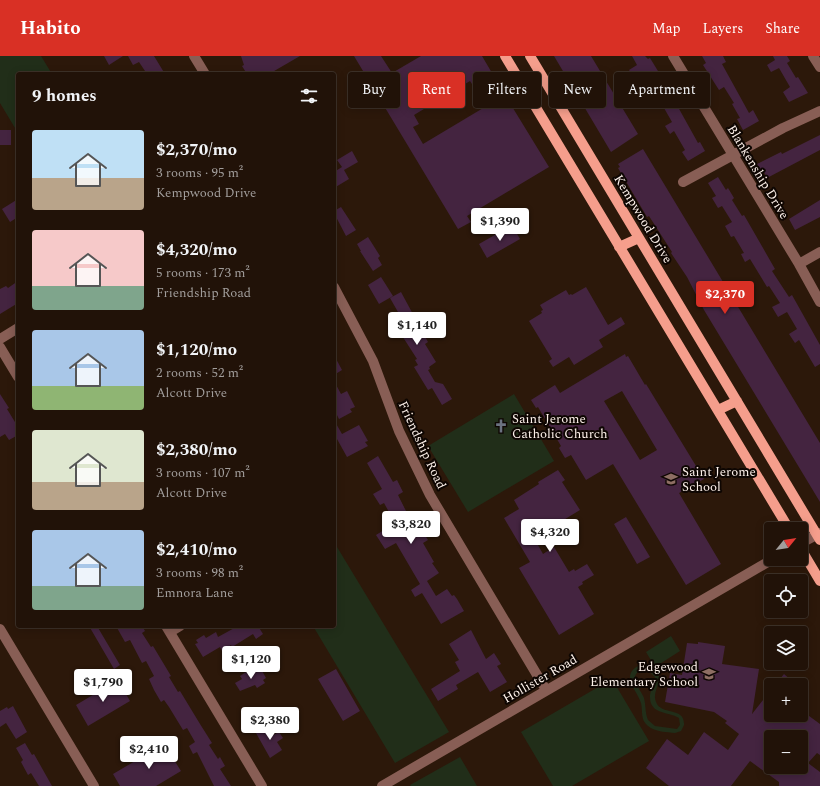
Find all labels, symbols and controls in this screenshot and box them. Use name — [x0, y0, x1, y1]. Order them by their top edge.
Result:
text: Habito — [20, 14, 81, 43]
text: Map — [652, 18, 681, 39]
text: Layers — [703, 18, 743, 39]
text: Share — [765, 18, 800, 39]
chip: Buy — [348, 72, 400, 108]
chip: Rent — [408, 72, 465, 108]
chip: Filters — [473, 72, 541, 108]
chip: New — [549, 72, 606, 108]
chip: Apartment — [614, 72, 710, 108]
text: 9 homes — [32, 83, 97, 109]
icon: filters — [298, 85, 320, 107]
street label: Blankenship Drive — [722, 121, 794, 223]
text: $2,370/mo — [156, 137, 237, 163]
icon: home — [64, 146, 112, 194]
text: 3 rooms · 95 m² — [156, 163, 243, 183]
street label: Kempwood Drive — [609, 171, 677, 267]
text: Kempwood Drive — [156, 183, 256, 203]
pin: $1,390 — [467, 208, 533, 242]
text: $1,390 — [480, 211, 520, 231]
text: $4,320/mo — [156, 237, 237, 263]
icon: home — [64, 246, 112, 294]
text: 5 rooms · 173 m² — [156, 263, 250, 283]
pin: $2,370 — [692, 281, 758, 315]
text: Friendship Road — [156, 283, 251, 303]
text: $2,370 — [705, 284, 745, 304]
pin: $1,140 — [384, 312, 450, 346]
text: $1,140 — [397, 315, 437, 335]
text: $1,120/mo — [156, 337, 237, 363]
icon: home — [64, 346, 112, 394]
text: 2 rooms · 52 m² — [156, 363, 243, 383]
text: Alcott Drive — [156, 383, 227, 403]
street label: Friendship Road — [393, 398, 451, 492]
place label: Saint Jerome Catholic Church — [512, 409, 608, 444]
church icon: Saint Jerome Catholic Church — [493, 418, 509, 434]
text: $2,380/mo — [156, 437, 237, 463]
icon: home — [64, 446, 112, 494]
place label: Saint Jerome School — [682, 462, 756, 497]
text: 3 rooms · 107 m² — [156, 463, 250, 483]
school or university icon: Saint Jerome School — [663, 471, 679, 487]
text: Alcott Drive — [156, 483, 227, 503]
pin: $3,820 — [378, 511, 444, 545]
text: $3,820 — [391, 514, 431, 534]
pin: $4,320 — [517, 519, 583, 553]
text: $4,320 — [530, 522, 570, 542]
north arrow — [764, 522, 808, 566]
map controls — [764, 522, 808, 774]
text: $2,410/mo — [156, 537, 237, 563]
icon: home — [64, 546, 112, 594]
text: 3 rooms · 98 m² — [156, 563, 243, 583]
button: locate — [764, 574, 808, 618]
text: Emnora Lane — [156, 583, 234, 603]
button: layers — [764, 626, 808, 670]
pin: $1,120 — [218, 646, 284, 680]
text: $1,120 — [231, 649, 271, 669]
street label: Hollister Road — [499, 649, 581, 709]
place label: Edgewood Elementary School — [590, 657, 698, 692]
school or university icon: Edgewood Elementary School — [701, 666, 717, 682]
pin: $1,790 — [70, 669, 136, 703]
text: $1,790 — [83, 672, 123, 692]
button: + — [764, 678, 808, 722]
pin: $2,380 — [237, 707, 303, 741]
text: $2,380 — [250, 710, 290, 730]
button: − — [764, 730, 808, 774]
pin: $2,410 — [116, 736, 182, 770]
text: $2,410 — [129, 739, 169, 759]

